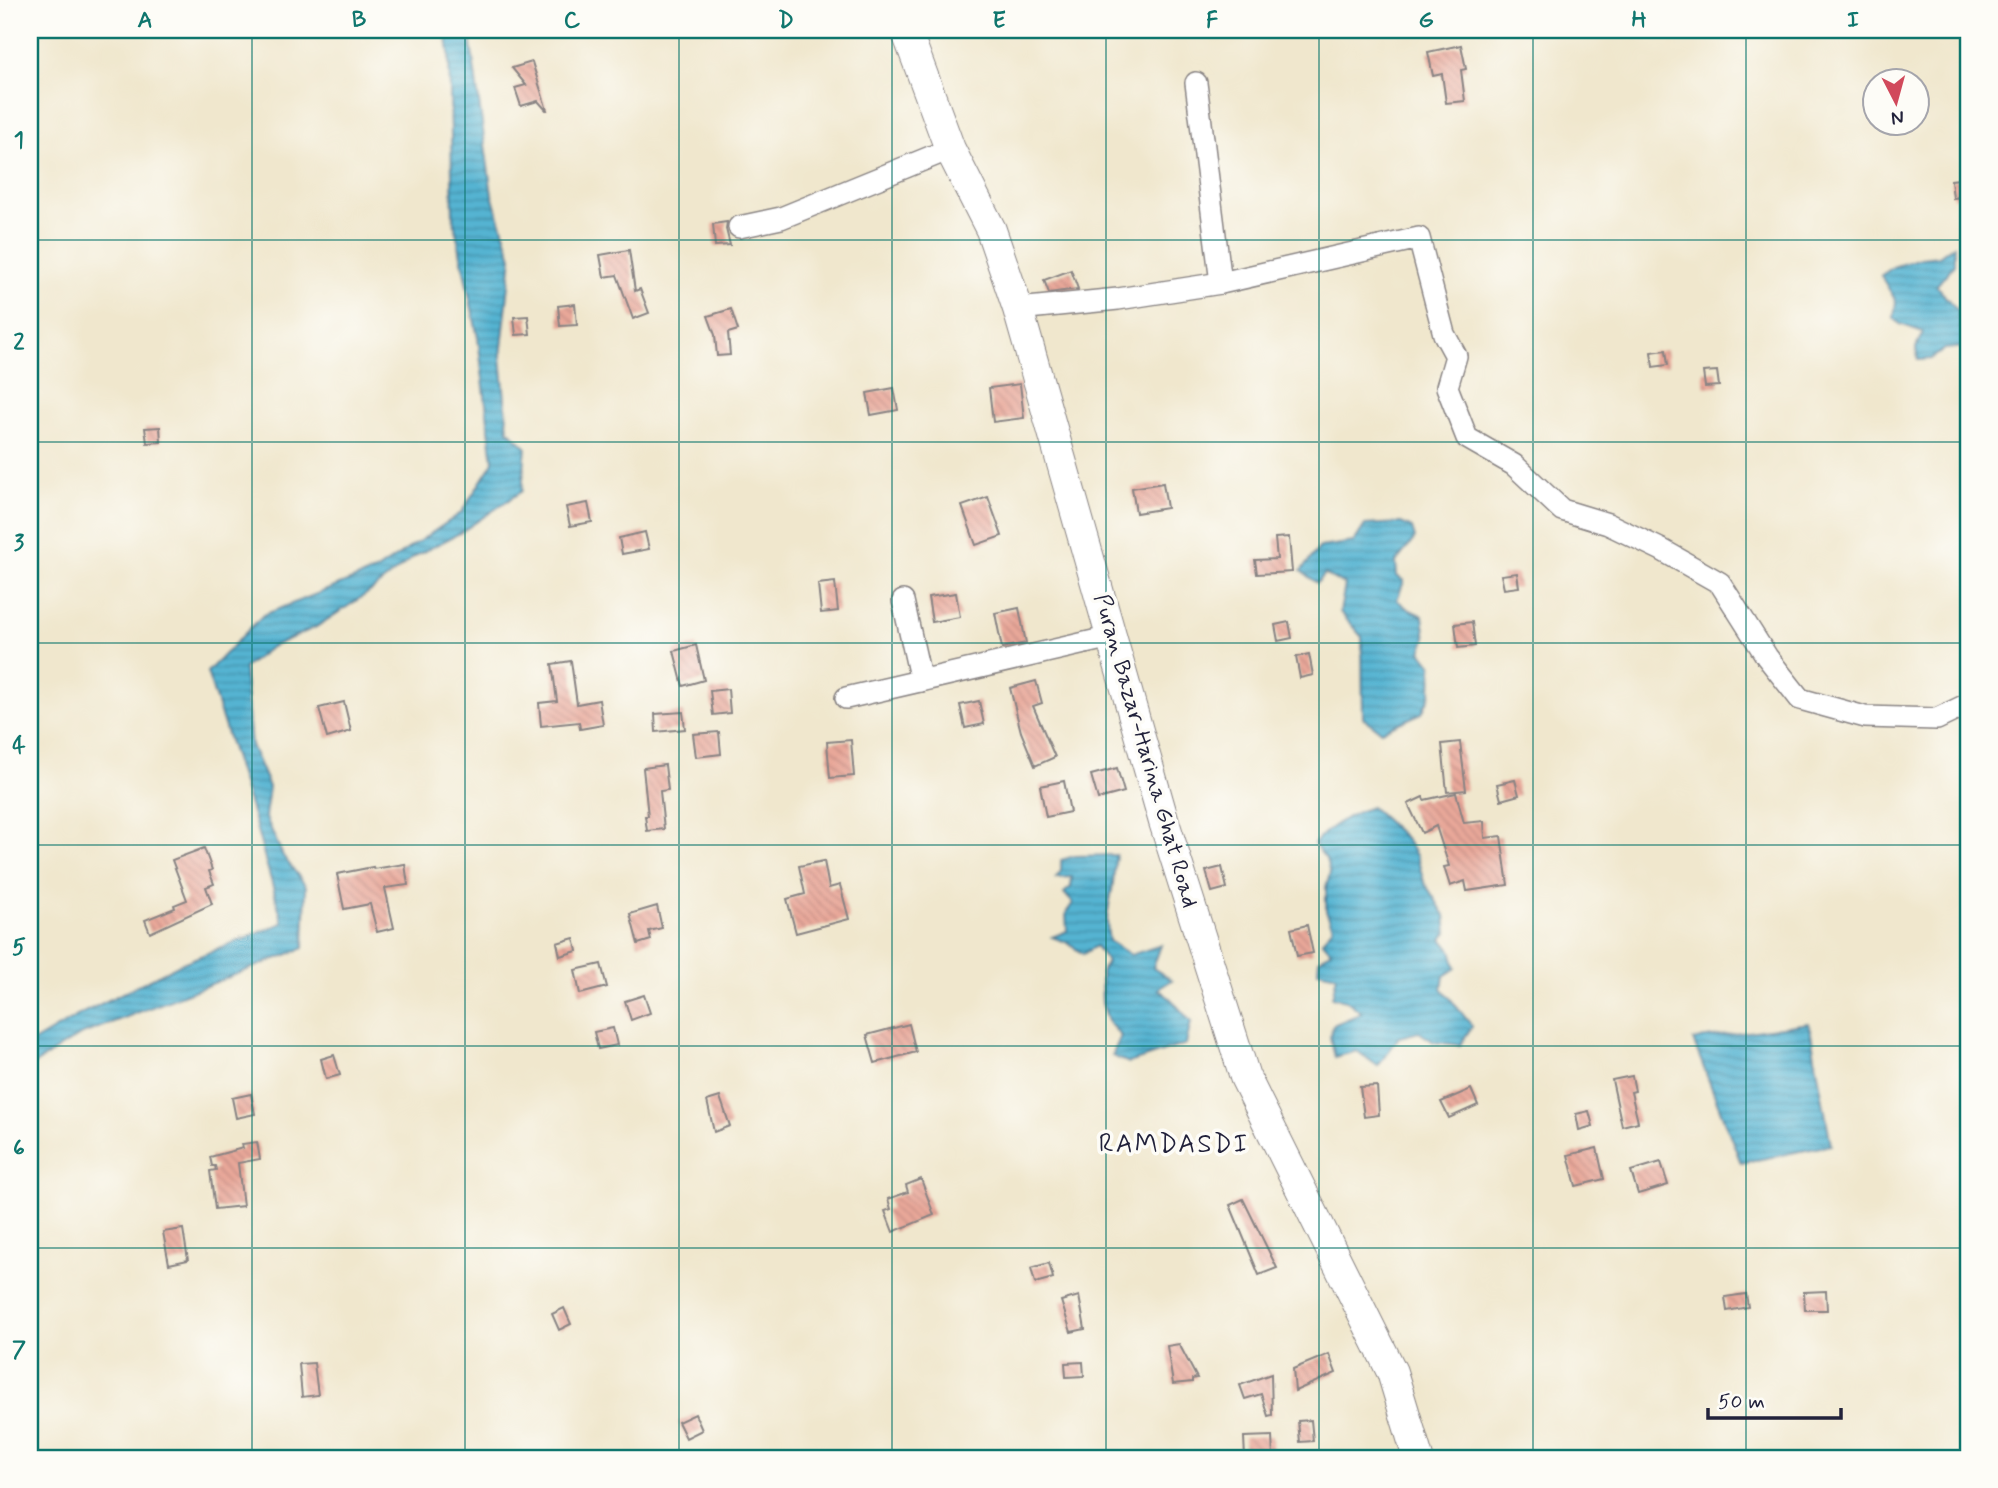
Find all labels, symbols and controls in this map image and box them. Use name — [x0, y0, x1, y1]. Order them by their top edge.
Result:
text: A — [137, 6, 153, 36]
text: B — [352, 6, 367, 36]
text: C — [564, 6, 581, 36]
text: D — [778, 6, 794, 36]
text: E — [992, 6, 1006, 36]
text: F — [1206, 6, 1218, 36]
text: G — [1418, 6, 1434, 36]
text: H — [1631, 6, 1647, 36]
text: I — [1847, 6, 1859, 36]
north arrow — [1862, 66, 1932, 136]
text: N — [1890, 104, 1905, 131]
text: 1 — [14, 126, 24, 156]
text: 2 — [13, 328, 25, 358]
text: 3 — [14, 529, 25, 559]
street label: Puran Bazar-Harina Ghat Road — [1086, 591, 1204, 911]
text: 4 — [12, 731, 26, 761]
text: 5 — [12, 933, 26, 963]
district label: RAMDASDI — [1099, 1128, 1249, 1162]
text: 6 — [13, 1134, 25, 1164]
text: 7 — [12, 1336, 26, 1366]
scale bar — [1708, 1376, 1840, 1420]
text: 50 m — [1718, 1388, 1765, 1416]

